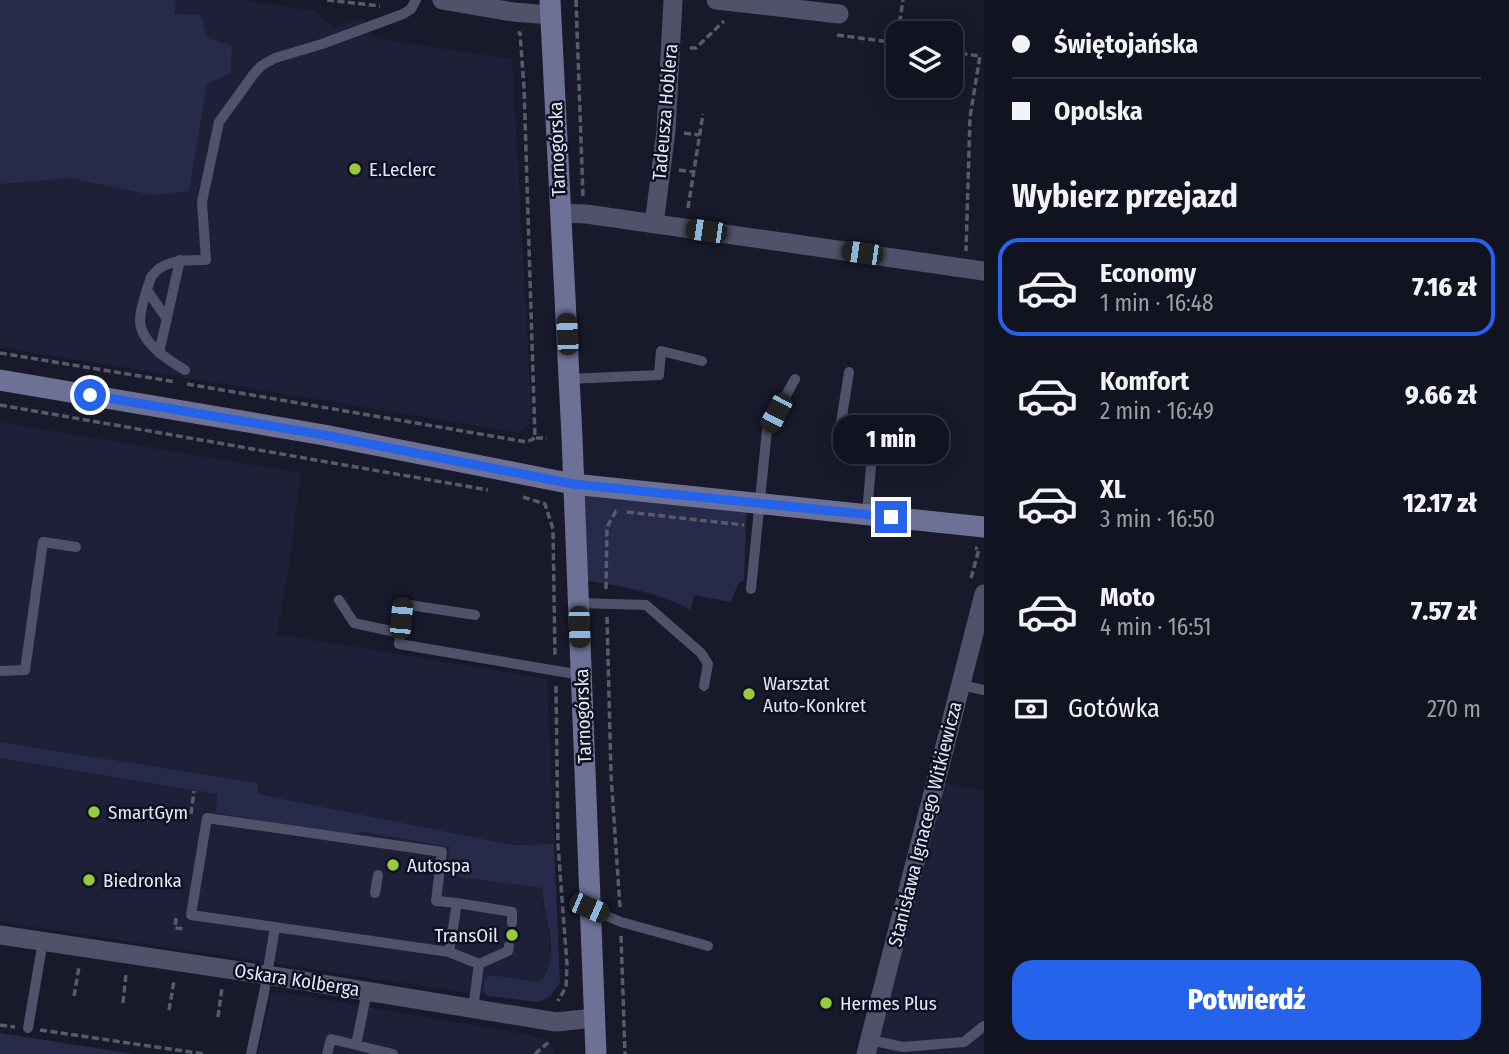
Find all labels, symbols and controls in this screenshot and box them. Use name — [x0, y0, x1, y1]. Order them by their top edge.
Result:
map controls — [886, 21, 963, 98]
button: layers — [886, 21, 963, 98]
text: Świętojańska — [1054, 29, 1198, 60]
street label: Tadeusza Hoblera — [648, 43, 682, 181]
text: Opolska — [1054, 96, 1143, 127]
street label: Tarnogórska — [544, 101, 570, 197]
place label: E.Leclerc — [369, 158, 436, 181]
marker: E.Leclerc — [347, 161, 363, 177]
text: Wybierz przejazd — [1012, 177, 1238, 215]
car — [684, 218, 729, 244]
car — [840, 240, 885, 266]
icon: car — [1016, 256, 1079, 319]
text: Economy — [1100, 258, 1196, 289]
text: 7.16 zł — [1412, 272, 1477, 303]
text: 1 min · 16:48 — [1100, 289, 1213, 317]
car — [556, 312, 579, 356]
icon: car — [1016, 364, 1079, 427]
text: Komfort — [1100, 366, 1189, 397]
route start — [74, 379, 106, 411]
text: 9.66 zł — [1405, 380, 1477, 411]
car — [757, 390, 796, 436]
text: 2 min · 16:49 — [1100, 397, 1214, 425]
callout: 1 min — [833, 416, 949, 464]
text: 1 min — [866, 425, 916, 453]
icon: car — [1016, 472, 1079, 535]
text: XL — [1100, 474, 1126, 505]
text: 12.17 zł — [1403, 488, 1477, 519]
route end — [875, 501, 907, 533]
text: 3 min · 16:50 — [1100, 505, 1215, 533]
icon: car — [1016, 580, 1079, 643]
text: Moto — [1100, 582, 1155, 613]
car — [389, 596, 414, 640]
text: 7.57 zł — [1411, 596, 1477, 627]
car — [568, 606, 591, 648]
text: 4 min · 16:51 — [1100, 613, 1212, 641]
street label: Tarnogórska — [570, 668, 596, 764]
place label: Warsztat Auto-Konkret — [763, 672, 867, 717]
marker: Warsztat Auto-Konkret — [741, 686, 757, 702]
icon: cash — [1012, 690, 1050, 728]
text: Gotówka — [1068, 693, 1160, 724]
text: 270 m — [1427, 695, 1481, 723]
street label: Stanisława Ignacego Witkiewicza — [883, 699, 967, 949]
place label: SmartGym — [108, 801, 188, 824]
marker: SmartGym — [86, 804, 102, 820]
place label: Autospa — [407, 854, 470, 877]
marker: Autospa — [385, 857, 401, 873]
place label: Biedronka — [103, 869, 182, 892]
marker: Biedronka — [81, 872, 97, 888]
car — [566, 890, 613, 926]
place label: TransOil — [435, 924, 498, 947]
marker: TransOil — [504, 927, 520, 943]
street label: Oskara Kolberga — [233, 959, 361, 1001]
button: Potwierdź — [1012, 960, 1481, 1040]
place label: Hermes Plus — [840, 992, 937, 1015]
marker: Hermes Plus — [818, 995, 834, 1011]

